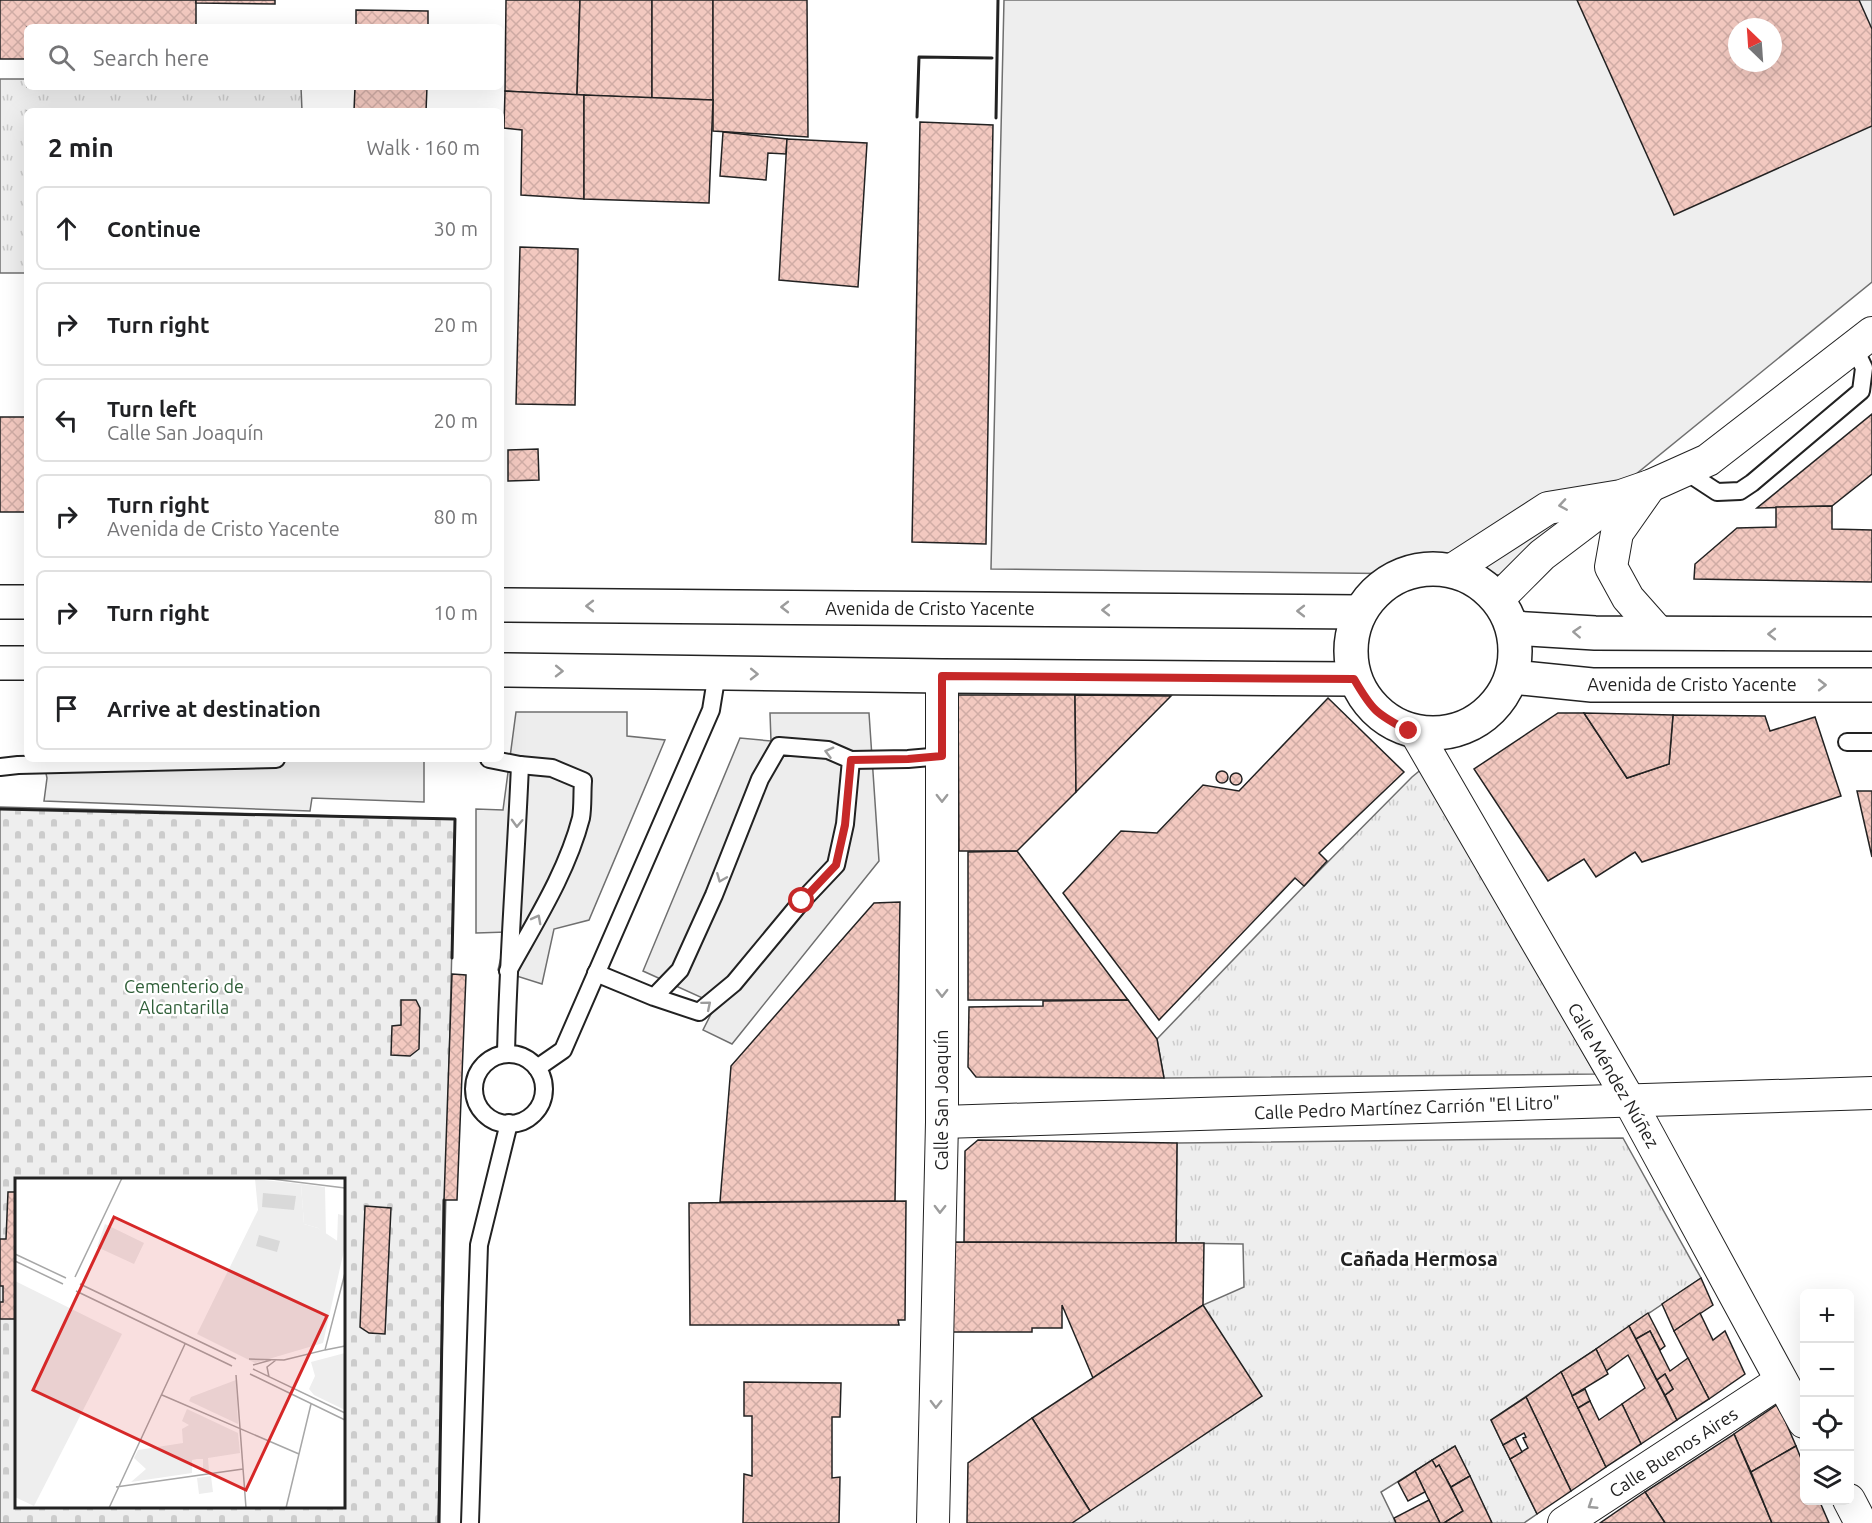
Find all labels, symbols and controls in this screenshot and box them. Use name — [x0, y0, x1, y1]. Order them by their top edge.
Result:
north arrow — [1728, 18, 1782, 72]
search box — [24, 24, 504, 90]
icon: search — [45, 41, 78, 74]
text: Search here — [93, 45, 209, 70]
text: 2 min — [48, 133, 114, 162]
text: Walk · 160 m — [367, 136, 480, 159]
icon: ahead — [50, 212, 83, 245]
text: Continue — [107, 216, 201, 241]
text: 30 m — [434, 217, 478, 240]
icon: right — [50, 308, 83, 341]
text: Turn right — [107, 312, 209, 337]
text: 20 m — [434, 313, 478, 336]
text: Turn left — [107, 396, 197, 421]
icon: left — [50, 404, 83, 437]
text: 20 m — [434, 409, 478, 432]
text: Calle San Joaquín — [107, 421, 264, 444]
text: Turn right — [107, 492, 209, 517]
one-way arrow — [1558, 499, 1567, 511]
icon: right — [50, 500, 83, 533]
text: 80 m — [434, 505, 478, 528]
text: Avenida de Cristo Yacente — [107, 517, 340, 540]
icon: right — [50, 596, 83, 629]
street label: Avenida de Cristo Yacente — [825, 598, 1035, 618]
text: Turn right — [107, 600, 209, 625]
one-way arrow — [586, 600, 595, 612]
text: 10 m — [434, 601, 478, 624]
one-way arrow — [781, 601, 790, 613]
one-way arrow — [1102, 604, 1111, 616]
one-way arrow — [1297, 605, 1306, 617]
one-way arrow — [1572, 625, 1581, 638]
one-way arrow — [1767, 628, 1776, 640]
one-way arrow — [555, 665, 564, 677]
one-way arrow — [750, 668, 759, 680]
street label: Avenida de Cristo Yacente — [1587, 674, 1797, 694]
one-way arrow — [1818, 679, 1827, 691]
icon: arrive — [50, 692, 83, 725]
text: Arrive at destination — [107, 696, 321, 721]
route end — [1395, 717, 1421, 743]
one-way arrow — [824, 746, 834, 759]
one-way arrow — [936, 793, 948, 802]
one-way arrow — [511, 819, 524, 828]
one-way arrow — [716, 872, 728, 883]
route start — [788, 887, 814, 913]
one-way arrow — [529, 915, 541, 926]
park label: Cementerio de Alcantarilla — [124, 976, 244, 1017]
one-way arrow — [936, 988, 948, 997]
street label: Calle Méndez Núñez — [1564, 999, 1664, 1151]
one-way arrow — [701, 1001, 712, 1012]
street label: Calle San Joaquín — [931, 1030, 951, 1171]
street label: Calle Pedro Martínez Carrión "El Litro" — [1254, 1092, 1560, 1122]
inset map — [15, 1178, 345, 1508]
one-way arrow — [934, 1204, 946, 1213]
district label: Cañada Hermosa — [1340, 1247, 1498, 1270]
map controls — [1800, 1289, 1854, 1505]
button: + — [1800, 1289, 1854, 1343]
button: − — [1800, 1343, 1854, 1397]
button: locate — [1800, 1397, 1854, 1451]
one-way arrow — [929, 1399, 942, 1408]
street label: Calle Buenos Aires — [1605, 1403, 1741, 1501]
button: layers — [1800, 1451, 1854, 1505]
one-way arrow — [1587, 1498, 1598, 1509]

